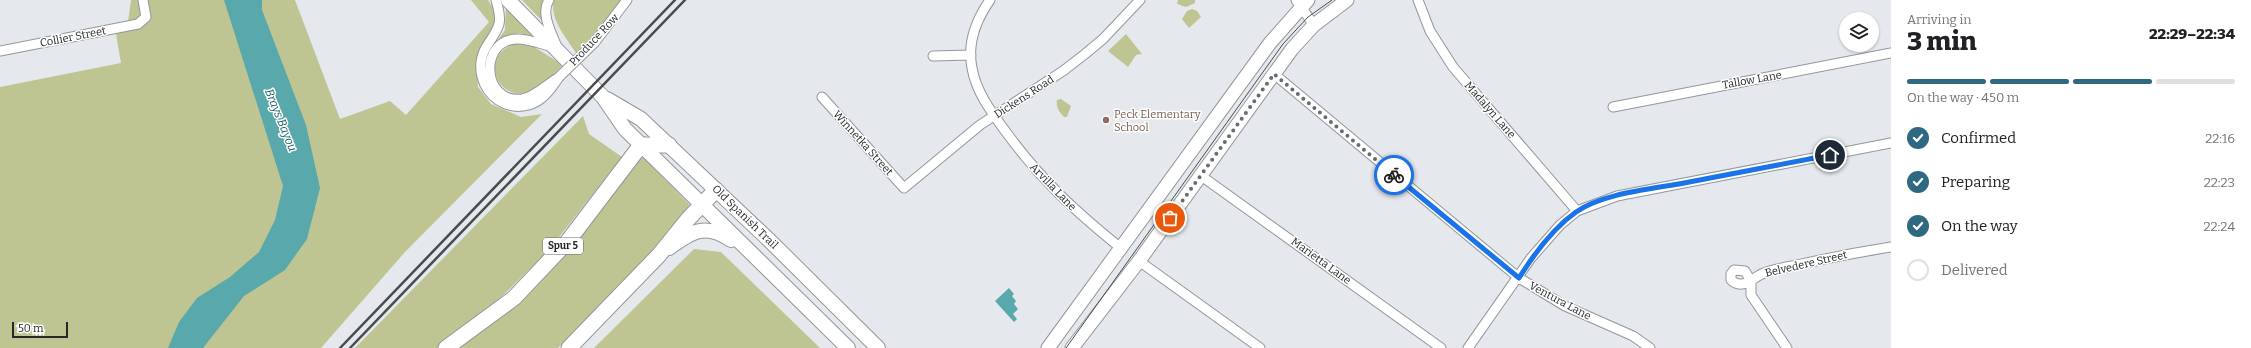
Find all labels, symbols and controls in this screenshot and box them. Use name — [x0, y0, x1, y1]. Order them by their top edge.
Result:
street label: Produce Row — [567, 11, 621, 69]
map controls — [1839, 12, 1879, 52]
button: layers — [1839, 12, 1879, 52]
text: Arriving in — [1907, 12, 1972, 27]
street label: Collier Street — [39, 24, 107, 50]
text: 22:29–22:34 — [2149, 25, 2235, 43]
text: 3 min — [1907, 26, 1977, 57]
street label: Tallow Lane — [1721, 68, 1783, 92]
street label: Dickens Road — [992, 73, 1057, 121]
street label: Madalyn Lane — [1462, 79, 1518, 141]
water label: Brays Bayou — [262, 87, 300, 153]
text: On the way · 450 m — [1907, 90, 2019, 105]
street label: Winnetka Street — [830, 108, 896, 178]
place label: Peck Elementary School — [1114, 108, 1201, 134]
marker: Peck Elementary School — [1101, 115, 1111, 125]
icon: check — [1907, 127, 1929, 149]
text: Confirmed — [1941, 129, 2016, 147]
text: 22:16 — [2205, 131, 2235, 146]
pin — [1813, 138, 1847, 172]
icon: home — [1819, 144, 1841, 166]
courier — [1374, 155, 1414, 195]
street label: Arvilla Lane — [1027, 161, 1079, 213]
icon: bike — [1383, 164, 1405, 186]
icon: check — [1907, 171, 1929, 193]
text: Preparing — [1941, 173, 2010, 191]
text: 22:23 — [2204, 175, 2235, 190]
street label: Old Spanish Trail — [709, 182, 781, 252]
pin — [1153, 201, 1187, 235]
icon: bag — [1159, 207, 1181, 229]
icon: check — [1907, 215, 1929, 237]
text: On the way — [1941, 217, 2018, 235]
text: 22:24 — [2203, 219, 2235, 234]
street label: Marietta Lane — [1289, 235, 1353, 287]
road number: Spur 5 — [543, 238, 583, 254]
street label: Belvedere Street — [1764, 248, 1848, 280]
text: Delivered — [1941, 261, 2008, 279]
street label: Ventura Lane — [1527, 279, 1593, 323]
scale bar — [12, 320, 68, 339]
text: 50 m — [18, 322, 44, 335]

